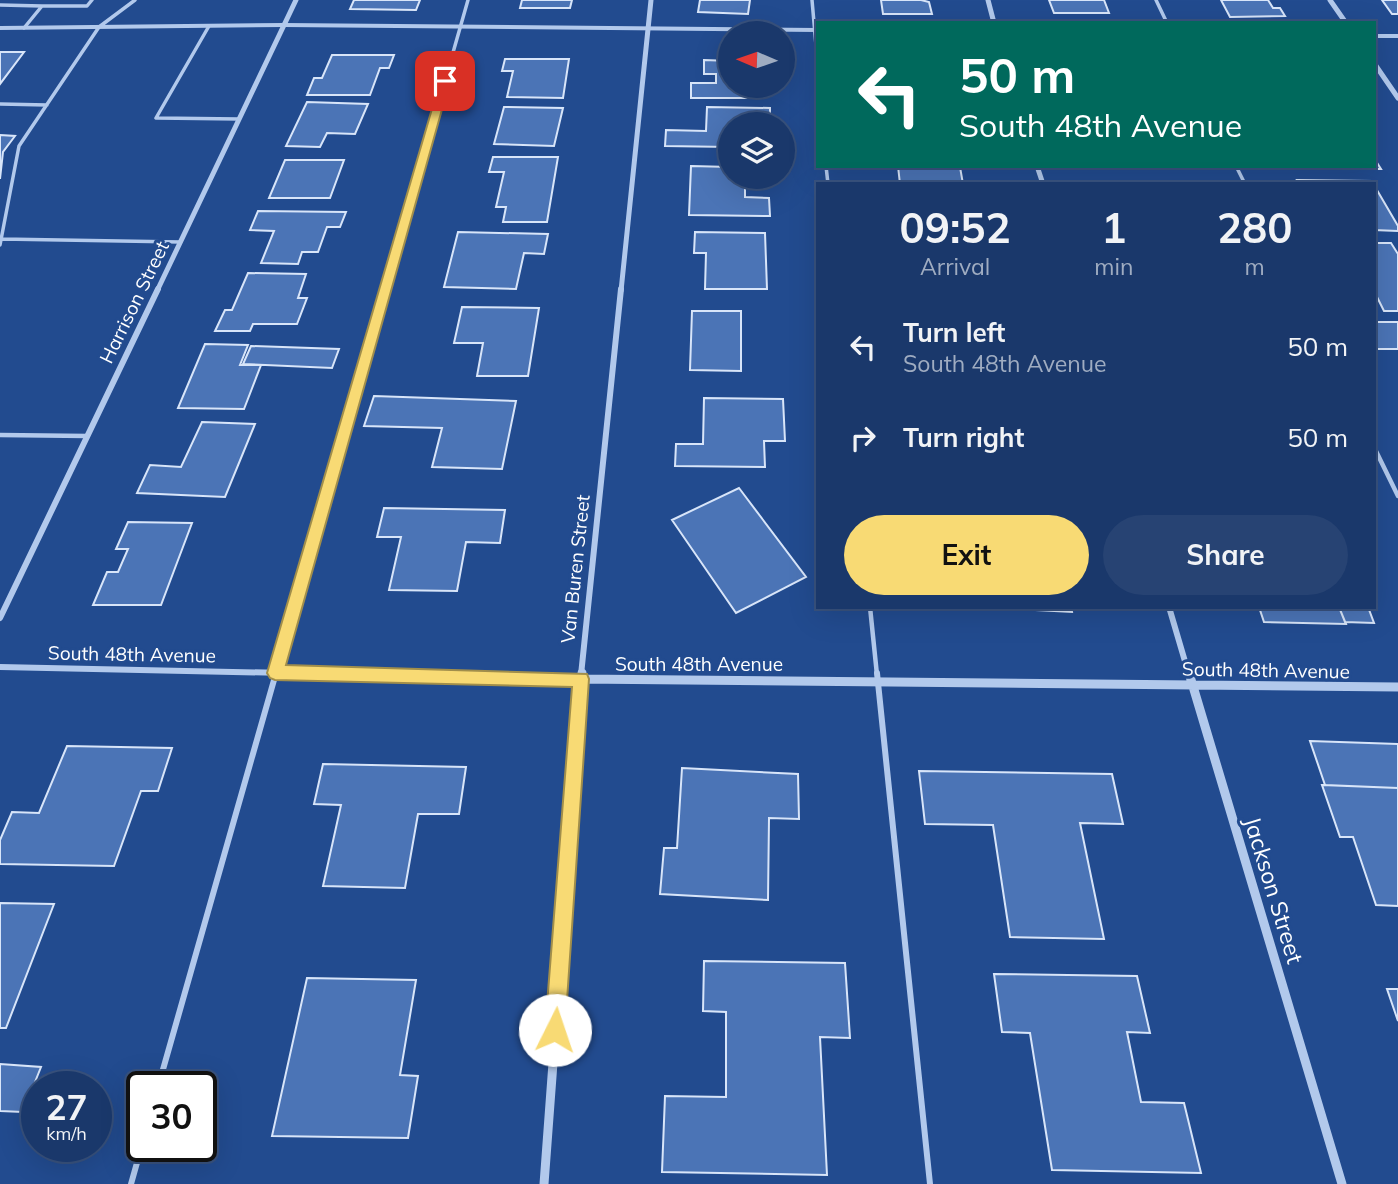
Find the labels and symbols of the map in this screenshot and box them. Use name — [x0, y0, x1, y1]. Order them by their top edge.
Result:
north arrow — [718, 21, 794, 98]
pin — [415, 51, 475, 111]
street label: Harrison Street — [94, 237, 174, 367]
street label: Van Buren Street — [555, 493, 595, 644]
street label: South 48th Avenue — [48, 641, 216, 667]
street label: South 48th Avenue — [615, 652, 783, 676]
street label: South 48th Avenue — [1182, 657, 1350, 683]
street label: Jackson Street — [1238, 813, 1310, 967]
position arrow — [518, 993, 592, 1067]
speed limit sign: 30 — [126, 1071, 217, 1162]

